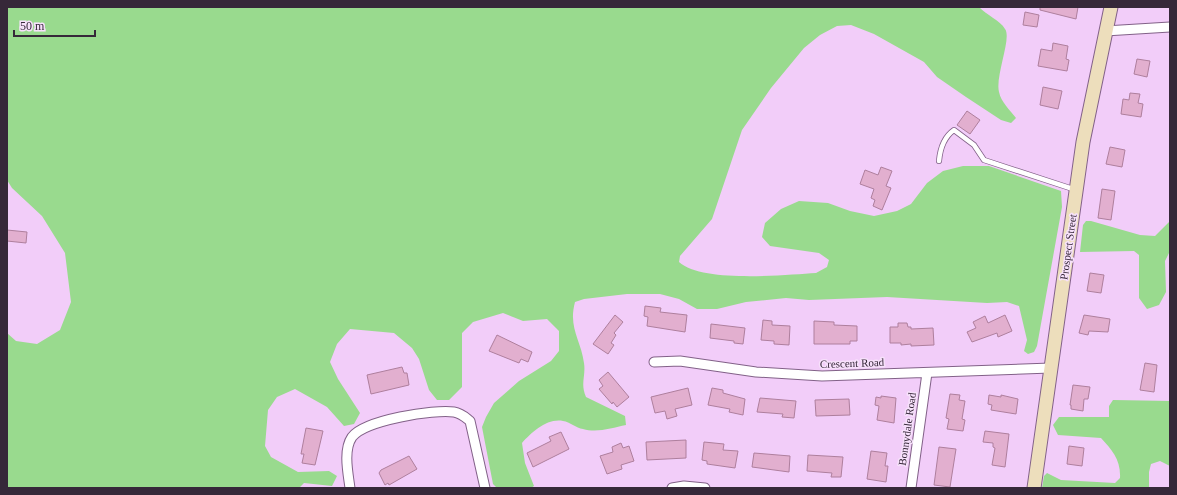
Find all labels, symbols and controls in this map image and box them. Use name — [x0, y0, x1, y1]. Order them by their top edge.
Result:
scale bar — [14, 12, 95, 38]
text: 50 m — [20, 19, 45, 33]
street label: Prospect Street — [1057, 213, 1079, 281]
street label: Crescent Road — [820, 356, 885, 370]
street label: Bonnydale Road — [896, 391, 918, 466]

